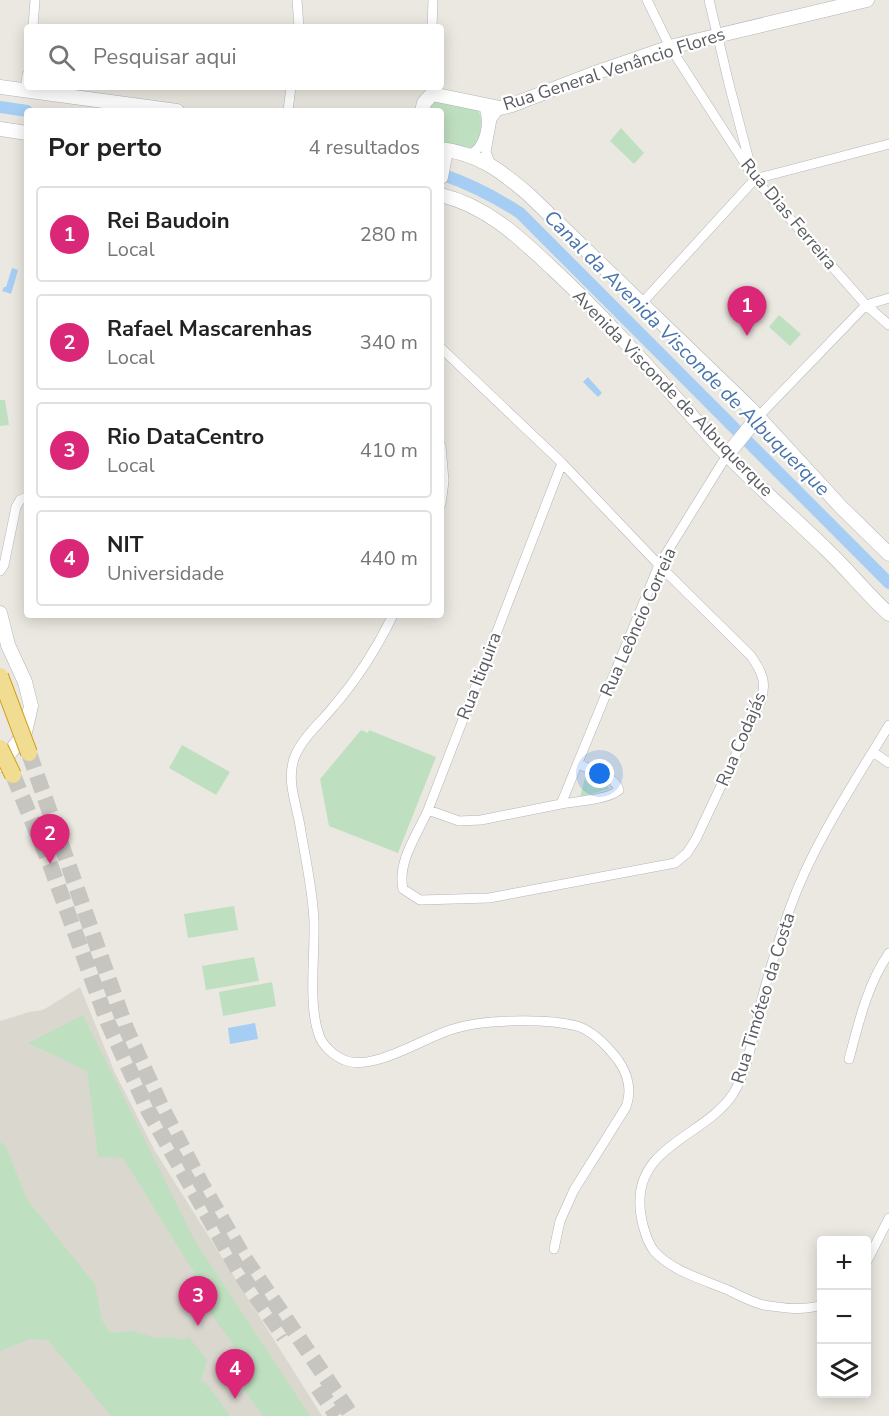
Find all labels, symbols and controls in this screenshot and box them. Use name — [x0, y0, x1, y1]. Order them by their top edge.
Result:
street label: Rua General Venâncio Flores — [500, 22, 728, 116]
search box — [24, 24, 444, 90]
icon: search — [45, 41, 78, 74]
text: Pesquisar aqui — [93, 42, 237, 72]
text: Por perto — [48, 130, 162, 165]
text: 4 resultados — [309, 134, 420, 161]
street label: Rua Dias Ferreira — [735, 153, 843, 275]
water label: Canal da Avenida Visconde de Albuquerque — [539, 205, 835, 501]
text: Rei Baudoin — [107, 206, 230, 236]
text: 1 — [64, 221, 76, 248]
text: 280 m — [360, 221, 418, 248]
text: Local — [107, 236, 155, 263]
street label: Avenida Visconde de Albuquerque — [568, 285, 778, 501]
pin: 1 — [728, 286, 766, 336]
text: Rafael Mascarenhas — [107, 314, 312, 344]
text: 2 — [64, 329, 76, 356]
text: 340 m — [360, 329, 418, 356]
text: Local — [107, 344, 155, 371]
text: Rio DataCentro — [107, 422, 264, 452]
text: 3 — [64, 437, 76, 464]
text: 410 m — [360, 437, 418, 464]
text: Local — [107, 452, 155, 479]
text: NIT — [107, 530, 143, 560]
street label: Rua Leôncio Correia — [594, 544, 682, 700]
text: 4 — [64, 545, 76, 572]
text: 440 m — [360, 545, 418, 572]
text: Universidade — [107, 560, 224, 587]
street label: Rua Itiquira — [451, 629, 507, 723]
street label: Rua Codajás — [710, 688, 772, 790]
your location — [585, 759, 614, 788]
pin: 2 — [31, 814, 70, 864]
street label: Rua Timóteo da Costa — [726, 910, 800, 1086]
map controls — [817, 1236, 871, 1398]
button: + — [817, 1236, 871, 1290]
pin: 3 — [178, 1276, 218, 1326]
button: − — [817, 1290, 871, 1344]
button: layers — [817, 1344, 871, 1398]
pin: 4 — [216, 1350, 254, 1399]

